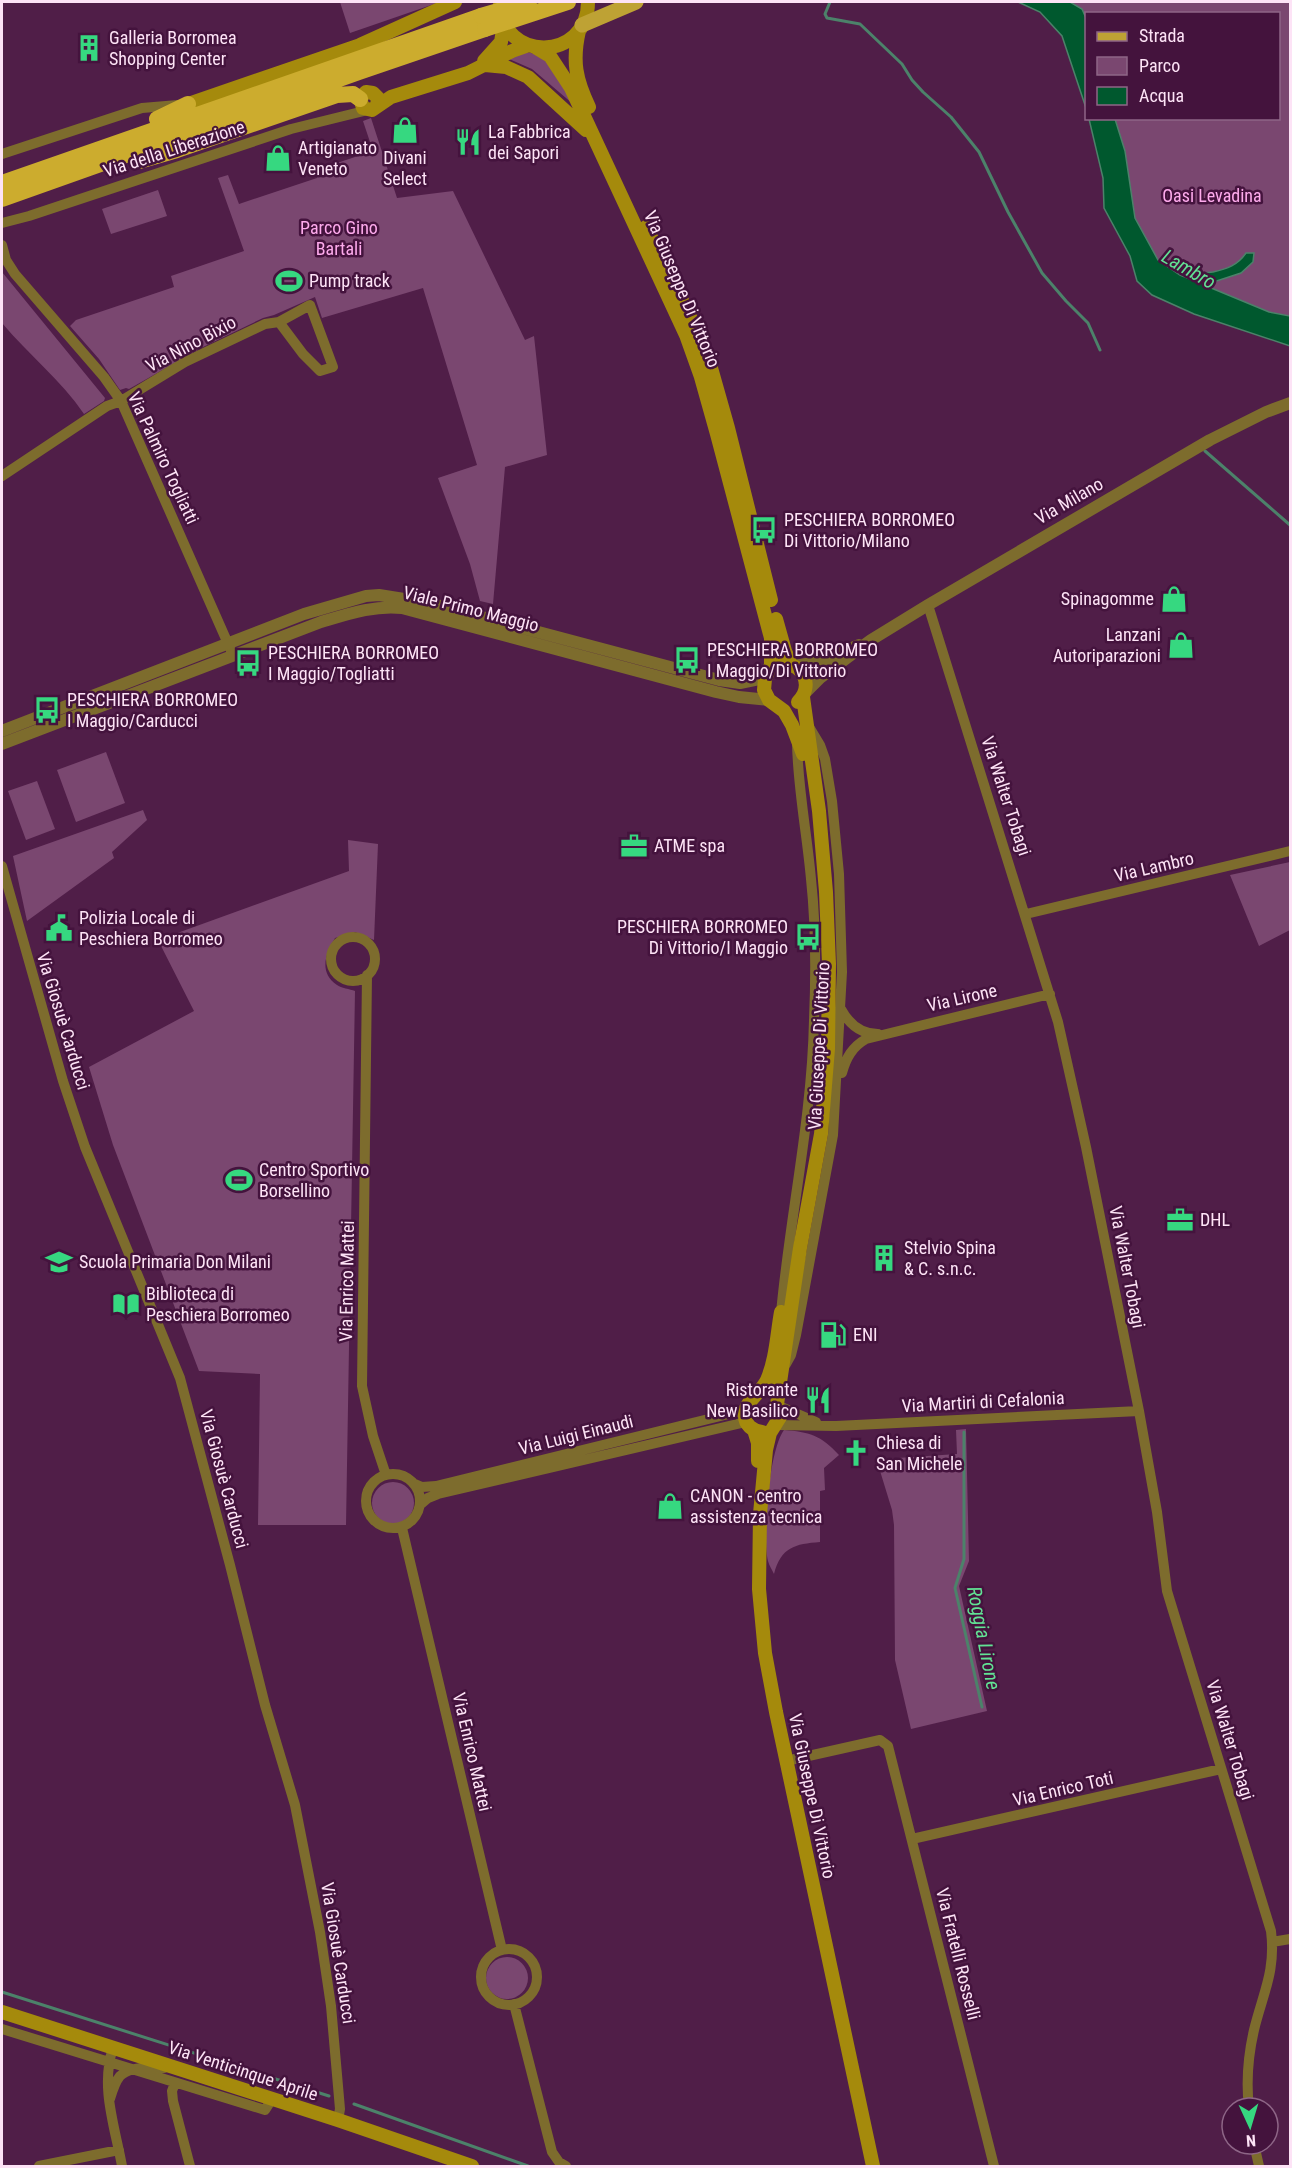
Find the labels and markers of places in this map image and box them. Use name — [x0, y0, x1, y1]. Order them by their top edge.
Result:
place label: Galleria Borromea Shopping Center — [109, 27, 237, 69]
building icon: Galleria Borromea Shopping Center — [74, 33, 104, 63]
shop icon: Divani Select — [390, 115, 420, 145]
place label: La Fabbrica dei Sapori — [488, 121, 571, 163]
restaurant icon: La Fabbrica dei Sapori — [453, 127, 483, 157]
place label: Artigianato Veneto — [298, 137, 377, 179]
shop icon: Artigianato Veneto — [263, 143, 293, 173]
place label: Divani Select — [383, 147, 427, 189]
sports icon: Pump track — [274, 266, 304, 296]
place label: Pump track — [309, 270, 390, 291]
place label: PESCHIERA BORROMEO Di Vittorio/Milano — [784, 509, 955, 551]
bus stop icon: PESCHIERA BORROMEO Di Vittorio/Milano — [749, 515, 779, 545]
shop icon: Spinagomme — [1159, 584, 1189, 614]
place label: Spinagomme — [1061, 588, 1154, 609]
place label: Lanzani Autoriparazioni — [1053, 624, 1161, 666]
shop icon: Lanzani Autoriparazioni — [1166, 630, 1196, 660]
place label: PESCHIERA BORROMEO I Maggio/Di Vittorio — [707, 639, 878, 681]
place label: PESCHIERA BORROMEO I Maggio/Togliatti — [268, 642, 439, 684]
bus stop icon: PESCHIERA BORROMEO I Maggio/Di Vittorio — [672, 645, 702, 675]
bus stop icon: PESCHIERA BORROMEO I Maggio/Togliatti — [233, 648, 263, 678]
place label: PESCHIERA BORROMEO I Maggio/Carducci — [67, 689, 238, 731]
bus stop icon: PESCHIERA BORROMEO I Maggio/Carducci — [32, 695, 62, 725]
office icon: ATME spa — [619, 831, 649, 861]
place label: ATME spa — [654, 835, 725, 856]
place label: Polizia Locale di Peschiera Borromeo — [79, 907, 223, 949]
public building icon: Polizia Locale di Peschiera Borromeo — [44, 913, 74, 943]
place label: PESCHIERA BORROMEO Di Vittorio/I Maggio — [617, 916, 788, 958]
bus stop icon: PESCHIERA BORROMEO Di Vittorio/I Maggio — [793, 922, 823, 952]
place label: Centro Sportivo Borsellino — [259, 1159, 369, 1201]
sports icon: Centro Sportivo Borsellino — [224, 1165, 254, 1195]
office icon: DHL — [1165, 1205, 1195, 1235]
place label: DHL — [1200, 1209, 1230, 1230]
place label: Stelvio Spina & C. s.n.c. — [904, 1237, 996, 1279]
building icon: Stelvio Spina & C. s.n.c. — [869, 1243, 899, 1273]
school or university icon: Scuola Primaria Don Milani — [44, 1247, 74, 1277]
place label: Scuola Primaria Don Milani — [79, 1251, 271, 1272]
place label: Biblioteca di Peschiera Borromeo — [146, 1283, 290, 1325]
library icon: Biblioteca di Peschiera Borromeo — [111, 1289, 141, 1319]
fuel station icon: ENI — [818, 1320, 848, 1350]
place label: ENI — [853, 1324, 878, 1345]
place label: Ristorante New Basilico — [706, 1379, 798, 1421]
restaurant icon: Ristorante New Basilico — [803, 1385, 833, 1415]
place label: Chiesa di San Michele — [876, 1432, 963, 1474]
church icon: Chiesa di San Michele — [841, 1438, 871, 1468]
place label: CANON - centro assistenza tecnica — [690, 1485, 822, 1527]
shop icon: CANON - centro assistenza tecnica — [655, 1491, 685, 1521]

